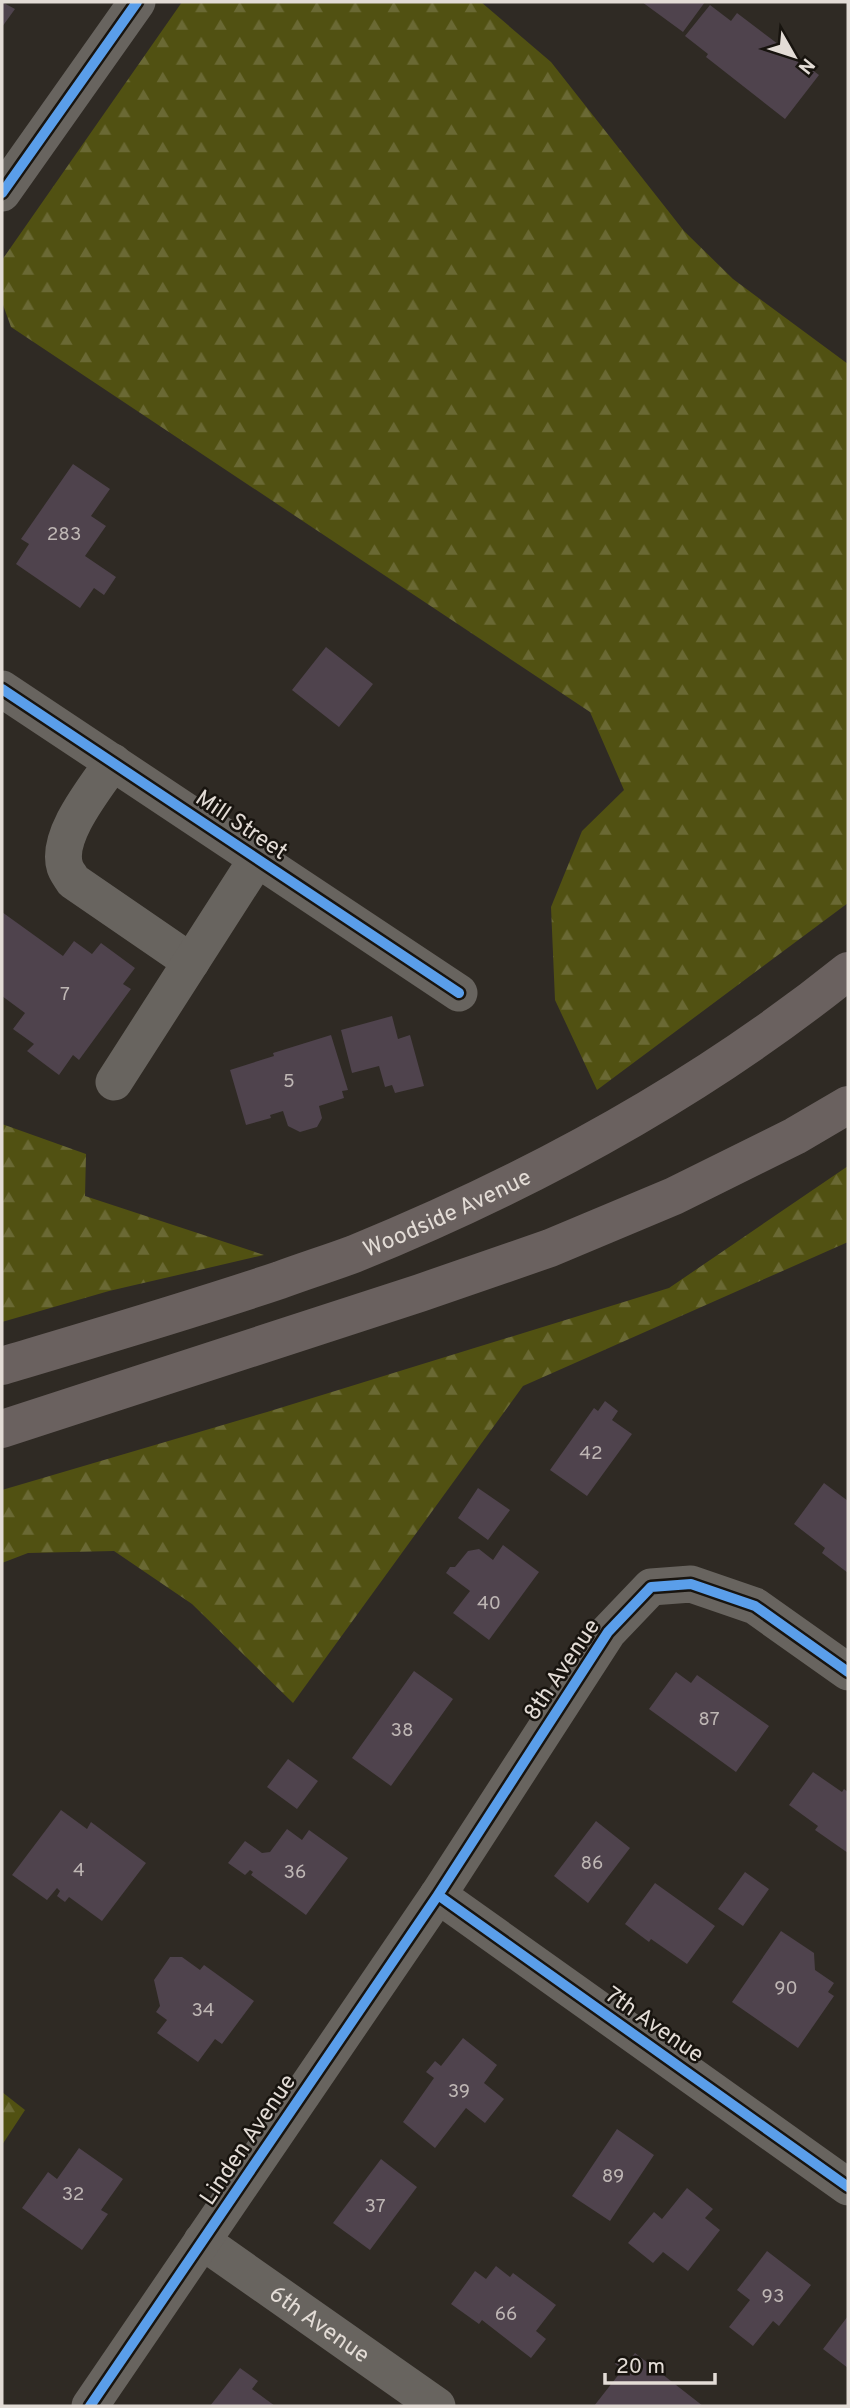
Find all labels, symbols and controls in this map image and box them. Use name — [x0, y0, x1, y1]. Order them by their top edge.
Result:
north arrow — [759, 21, 829, 91]
text: N — [792, 53, 819, 78]
house number: 283 — [47, 523, 81, 547]
street label: Mill Street — [189, 785, 292, 867]
house number: 7 — [60, 983, 70, 1007]
house number: 5 — [283, 1070, 295, 1094]
street label: Woodside Avenue — [359, 1164, 537, 1266]
house number: 42 — [579, 1442, 603, 1466]
house number: 40 — [477, 1592, 501, 1616]
street label: 8th Avenue — [519, 1614, 608, 1727]
house number: 87 — [698, 1708, 720, 1732]
house number: 38 — [390, 1719, 414, 1743]
house number: 86 — [581, 1852, 603, 1876]
house number: 4 — [73, 1859, 85, 1883]
house number: 36 — [284, 1861, 306, 1885]
house number: 90 — [774, 1977, 798, 2001]
street label: 7th Avenue — [599, 1982, 709, 2071]
house number: 34 — [191, 1999, 215, 2023]
street label: Linden Avenue — [195, 2069, 304, 2211]
house number: 39 — [448, 2080, 470, 2104]
house number: 89 — [602, 2165, 624, 2189]
house number: 32 — [62, 2183, 84, 2207]
house number: 37 — [364, 2195, 386, 2219]
street label: 6th Avenue — [262, 2280, 374, 2371]
house number: 93 — [762, 2285, 784, 2309]
house number: 66 — [495, 2303, 517, 2327]
scale bar — [605, 2342, 715, 2386]
text: 20 m — [616, 2354, 665, 2381]

